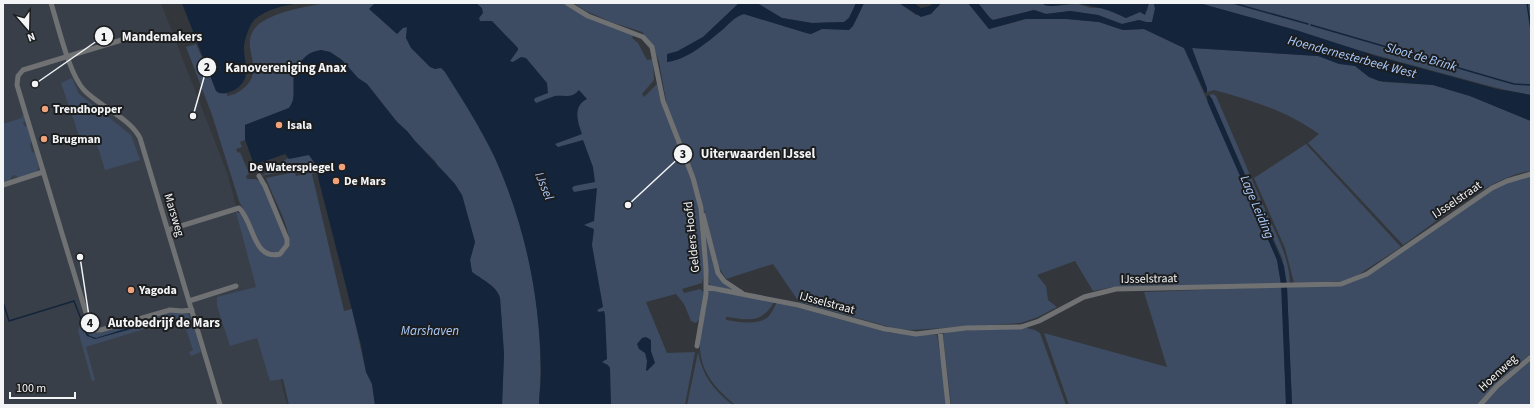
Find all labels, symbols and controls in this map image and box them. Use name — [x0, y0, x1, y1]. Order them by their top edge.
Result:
north arrow — [8, 8, 48, 48]
callout: Mandemakers — [94, 24, 211, 49]
text: Mandemakers — [122, 28, 203, 46]
text: N — [25, 29, 37, 45]
text: 1 — [101, 29, 107, 46]
water label: Hoendernesterbeek West — [1286, 31, 1419, 83]
water label: Sloot de Brink — [1383, 38, 1460, 76]
callout: Kanovereniging Anax — [197, 54, 355, 79]
text: 2 — [204, 59, 210, 76]
text: Kanovereniging Anax — [225, 59, 347, 77]
place label: Trendhopper — [53, 101, 122, 118]
marker: Trendhopper — [40, 104, 50, 114]
place label: Isala — [287, 117, 312, 134]
marker: Isala — [274, 120, 284, 130]
place label: Brugman — [52, 131, 101, 148]
marker: Brugman — [39, 134, 49, 144]
callout: Uiterwaarden IJssel — [673, 141, 824, 166]
text: Uiterwaarden IJssel — [701, 145, 815, 163]
text: 3 — [680, 146, 686, 163]
place label: De Waterspiegel — [249, 159, 335, 176]
marker: De Waterspiegel — [337, 162, 347, 172]
water label: IJssel — [530, 169, 558, 204]
water label: Lage Leiding — [1236, 172, 1278, 242]
place label: De Mars — [344, 173, 386, 190]
marker: De Mars — [331, 176, 341, 186]
street label: IJsselstraat — [1429, 177, 1485, 223]
street label: Marsweg — [159, 191, 189, 239]
street label: Gelders Hoofd — [680, 201, 704, 273]
street label: IJsselstraat — [1121, 270, 1177, 288]
place label: Yagoda — [138, 282, 177, 299]
marker: Yagoda — [126, 285, 136, 295]
street label: IJsselstraat — [797, 287, 857, 319]
callout: Autobedrijf de Mars — [80, 310, 229, 335]
text: Autobedrijf de Mars — [107, 314, 220, 332]
text: 4 — [87, 315, 94, 332]
water label: Marshaven — [401, 322, 459, 340]
street label: Hoenweg — [1475, 351, 1521, 395]
scale bar — [10, 374, 75, 400]
text: 100 m — [16, 380, 46, 397]

